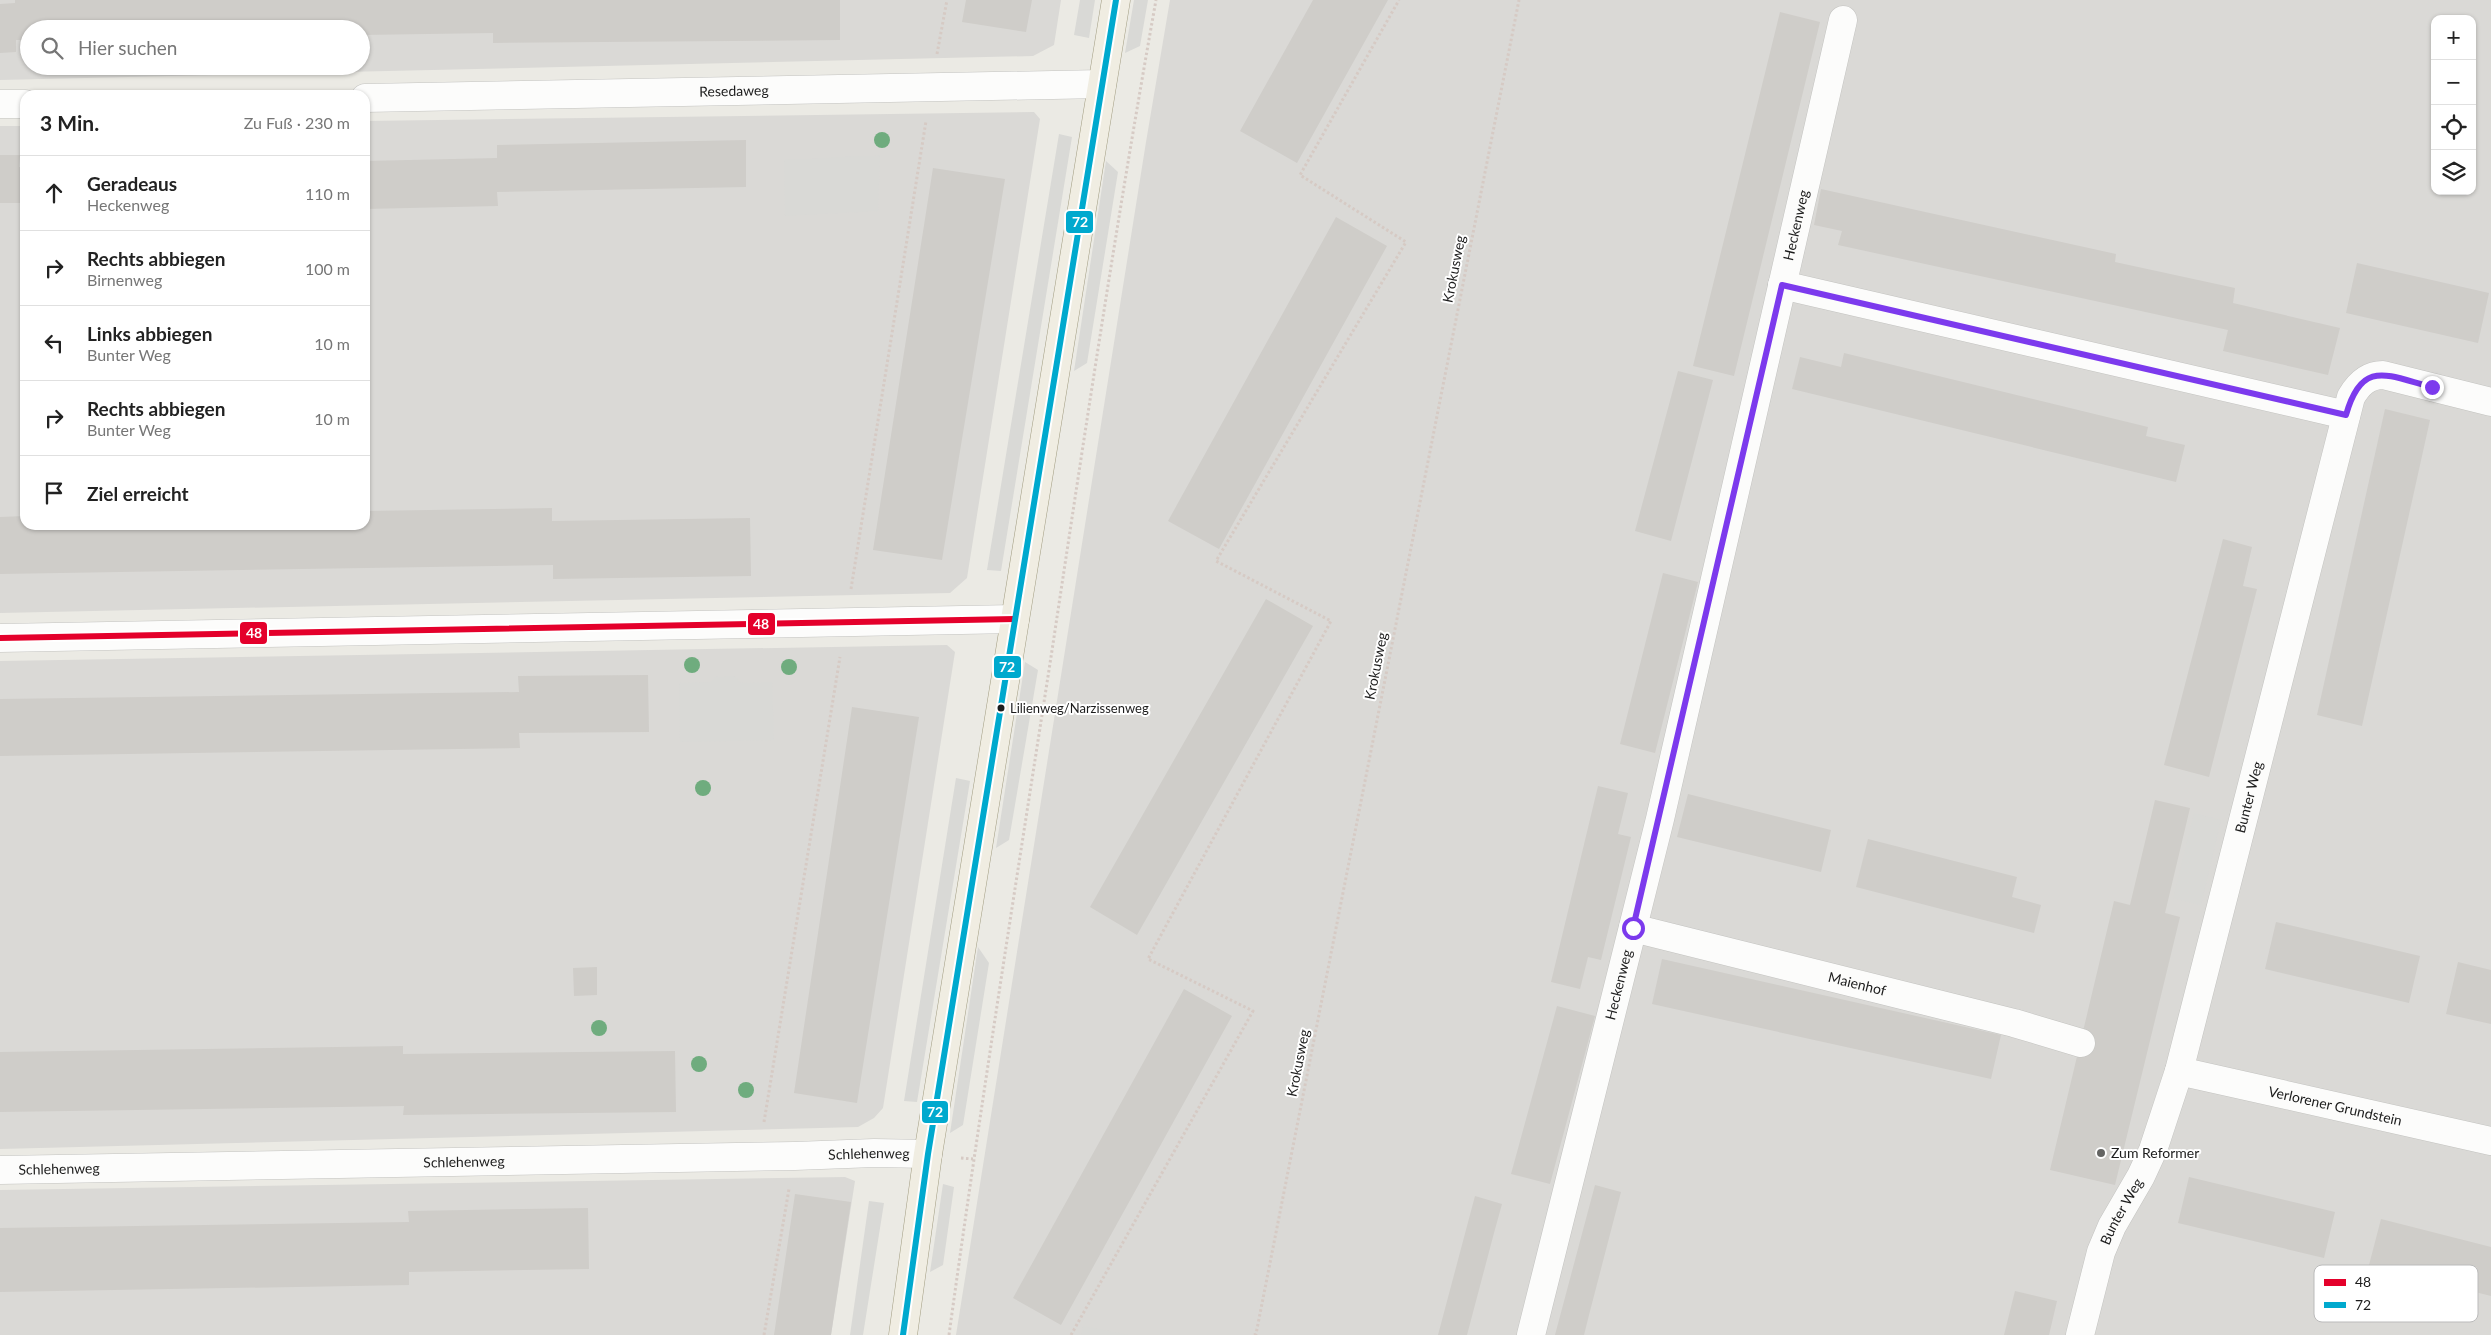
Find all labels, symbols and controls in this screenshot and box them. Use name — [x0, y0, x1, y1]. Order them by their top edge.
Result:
map controls — [2431, 15, 2476, 195]
button: + — [2431, 15, 2476, 60]
search box — [20, 20, 370, 75]
icon: search — [38, 34, 66, 62]
text: Hier suchen — [78, 36, 177, 59]
button: − — [2431, 60, 2476, 105]
street label: Resedaweg — [699, 81, 769, 100]
button: locate — [2431, 105, 2476, 150]
text: 3 Min. — [40, 110, 99, 135]
text: Zu Fuß · 230 m — [244, 113, 350, 132]
button: layers — [2431, 150, 2476, 195]
text: Geradeaus — [87, 172, 177, 195]
icon: ahead — [40, 179, 68, 207]
text: 110 m — [305, 184, 350, 203]
street label: Heckenweg — [1779, 188, 1812, 262]
text: Heckenweg — [87, 195, 169, 214]
line badge: 72 — [1065, 210, 1094, 234]
text: 72 — [1072, 213, 1088, 230]
street label: Krokusweg — [1439, 234, 1468, 304]
text: Rechts abbiegen — [87, 247, 225, 270]
icon: right — [40, 254, 68, 282]
text: 100 m — [305, 259, 350, 278]
text: Birnenweg — [87, 270, 162, 289]
text: Links abbiegen — [87, 322, 212, 345]
icon: left — [40, 329, 68, 357]
text: 10 m — [314, 334, 350, 353]
text: Bunter Weg — [87, 345, 171, 364]
route end — [2421, 376, 2444, 399]
text: Rechts abbiegen — [87, 397, 225, 420]
icon: right — [40, 404, 68, 432]
text: 10 m — [314, 409, 350, 428]
text: Bunter Weg — [87, 420, 171, 439]
icon: arrive — [40, 479, 68, 507]
text: Ziel erreicht — [87, 482, 189, 505]
line badge: 48 — [747, 612, 776, 636]
text: 48 — [753, 615, 769, 632]
line badge: 48 — [239, 621, 268, 645]
text: 48 — [246, 624, 262, 641]
street label: Krokusweg — [1361, 631, 1390, 701]
line badge: 72 — [993, 655, 1022, 679]
text: 72 — [999, 658, 1015, 675]
place label: Lilienweg/Narzissenweg — [1010, 700, 1149, 716]
marker: Lilienweg/Narzissenweg — [996, 703, 1006, 713]
street label: Bunter Weg — [2231, 759, 2266, 835]
route start — [1622, 917, 1645, 940]
street label: Heckenweg — [1601, 948, 1635, 1022]
street label: Maienhof — [1827, 968, 1888, 999]
street label: Krokusweg — [1283, 1028, 1312, 1098]
street label: Verlorener Grundstein — [2267, 1082, 2404, 1129]
line badge: 72 — [921, 1100, 949, 1124]
text: 72 — [927, 1103, 943, 1120]
street label: Schlehenweg — [828, 1144, 910, 1163]
place label: Zum Reformer — [2111, 1144, 2199, 1161]
marker: Zum Reformer — [2095, 1147, 2107, 1159]
street label: Schlehenweg — [423, 1152, 505, 1171]
street label: Schlehenweg — [18, 1159, 100, 1178]
street label: Bunter Weg — [2096, 1175, 2146, 1247]
legend — [2314, 1265, 2478, 1322]
text: 48 — [2355, 1273, 2371, 1290]
text: 72 — [2355, 1296, 2371, 1313]

